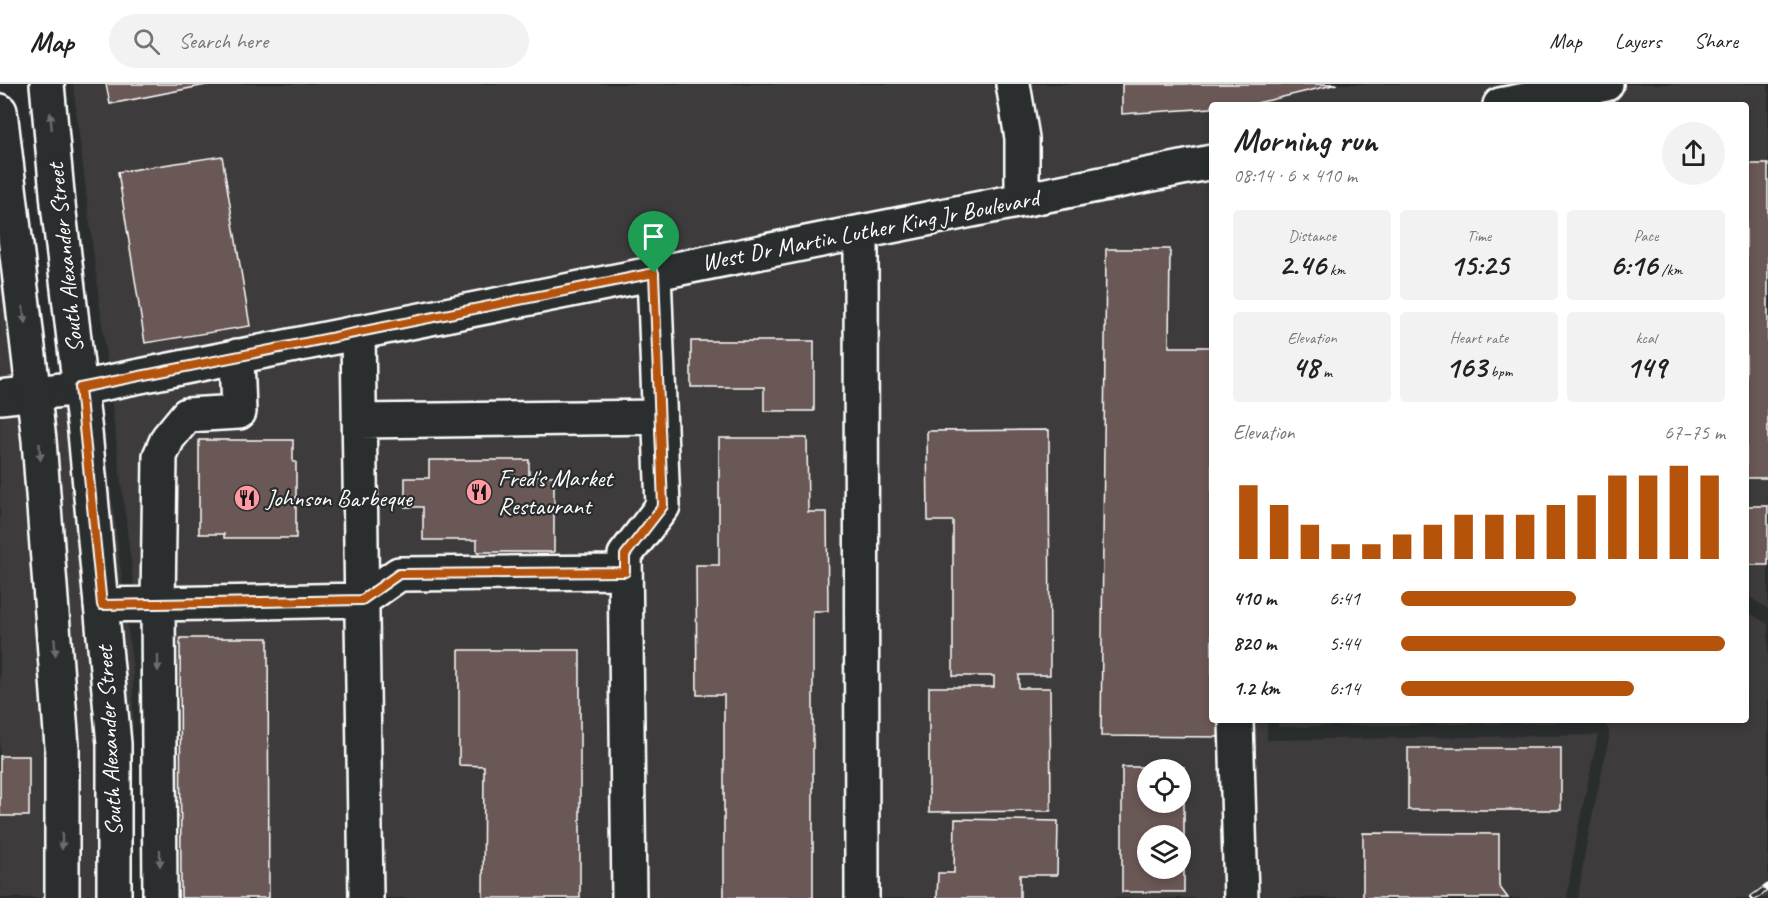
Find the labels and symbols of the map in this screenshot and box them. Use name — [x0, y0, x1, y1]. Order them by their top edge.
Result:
one-way arrow — [46, 111, 55, 130]
street label: South Alexander Street — [40, 160, 90, 354]
street label: West Dr Martin Luther King Jr Boulevard — [699, 182, 1045, 277]
pin — [628, 211, 679, 273]
one-way arrow — [19, 305, 29, 324]
one-way arrow — [35, 443, 44, 462]
place label: Fred's Market Restaurant — [498, 463, 614, 521]
restaurant icon: Fred's Market Restaurant — [464, 477, 494, 507]
restaurant icon: Johnson Barbeque — [232, 483, 262, 513]
place label: Johnson Barbeque — [265, 483, 414, 513]
one-way arrow — [50, 637, 60, 656]
street label: South Alexander Street — [89, 643, 129, 837]
one-way arrow — [153, 654, 163, 673]
one-way arrow — [57, 832, 67, 851]
one-way arrow — [155, 849, 165, 868]

